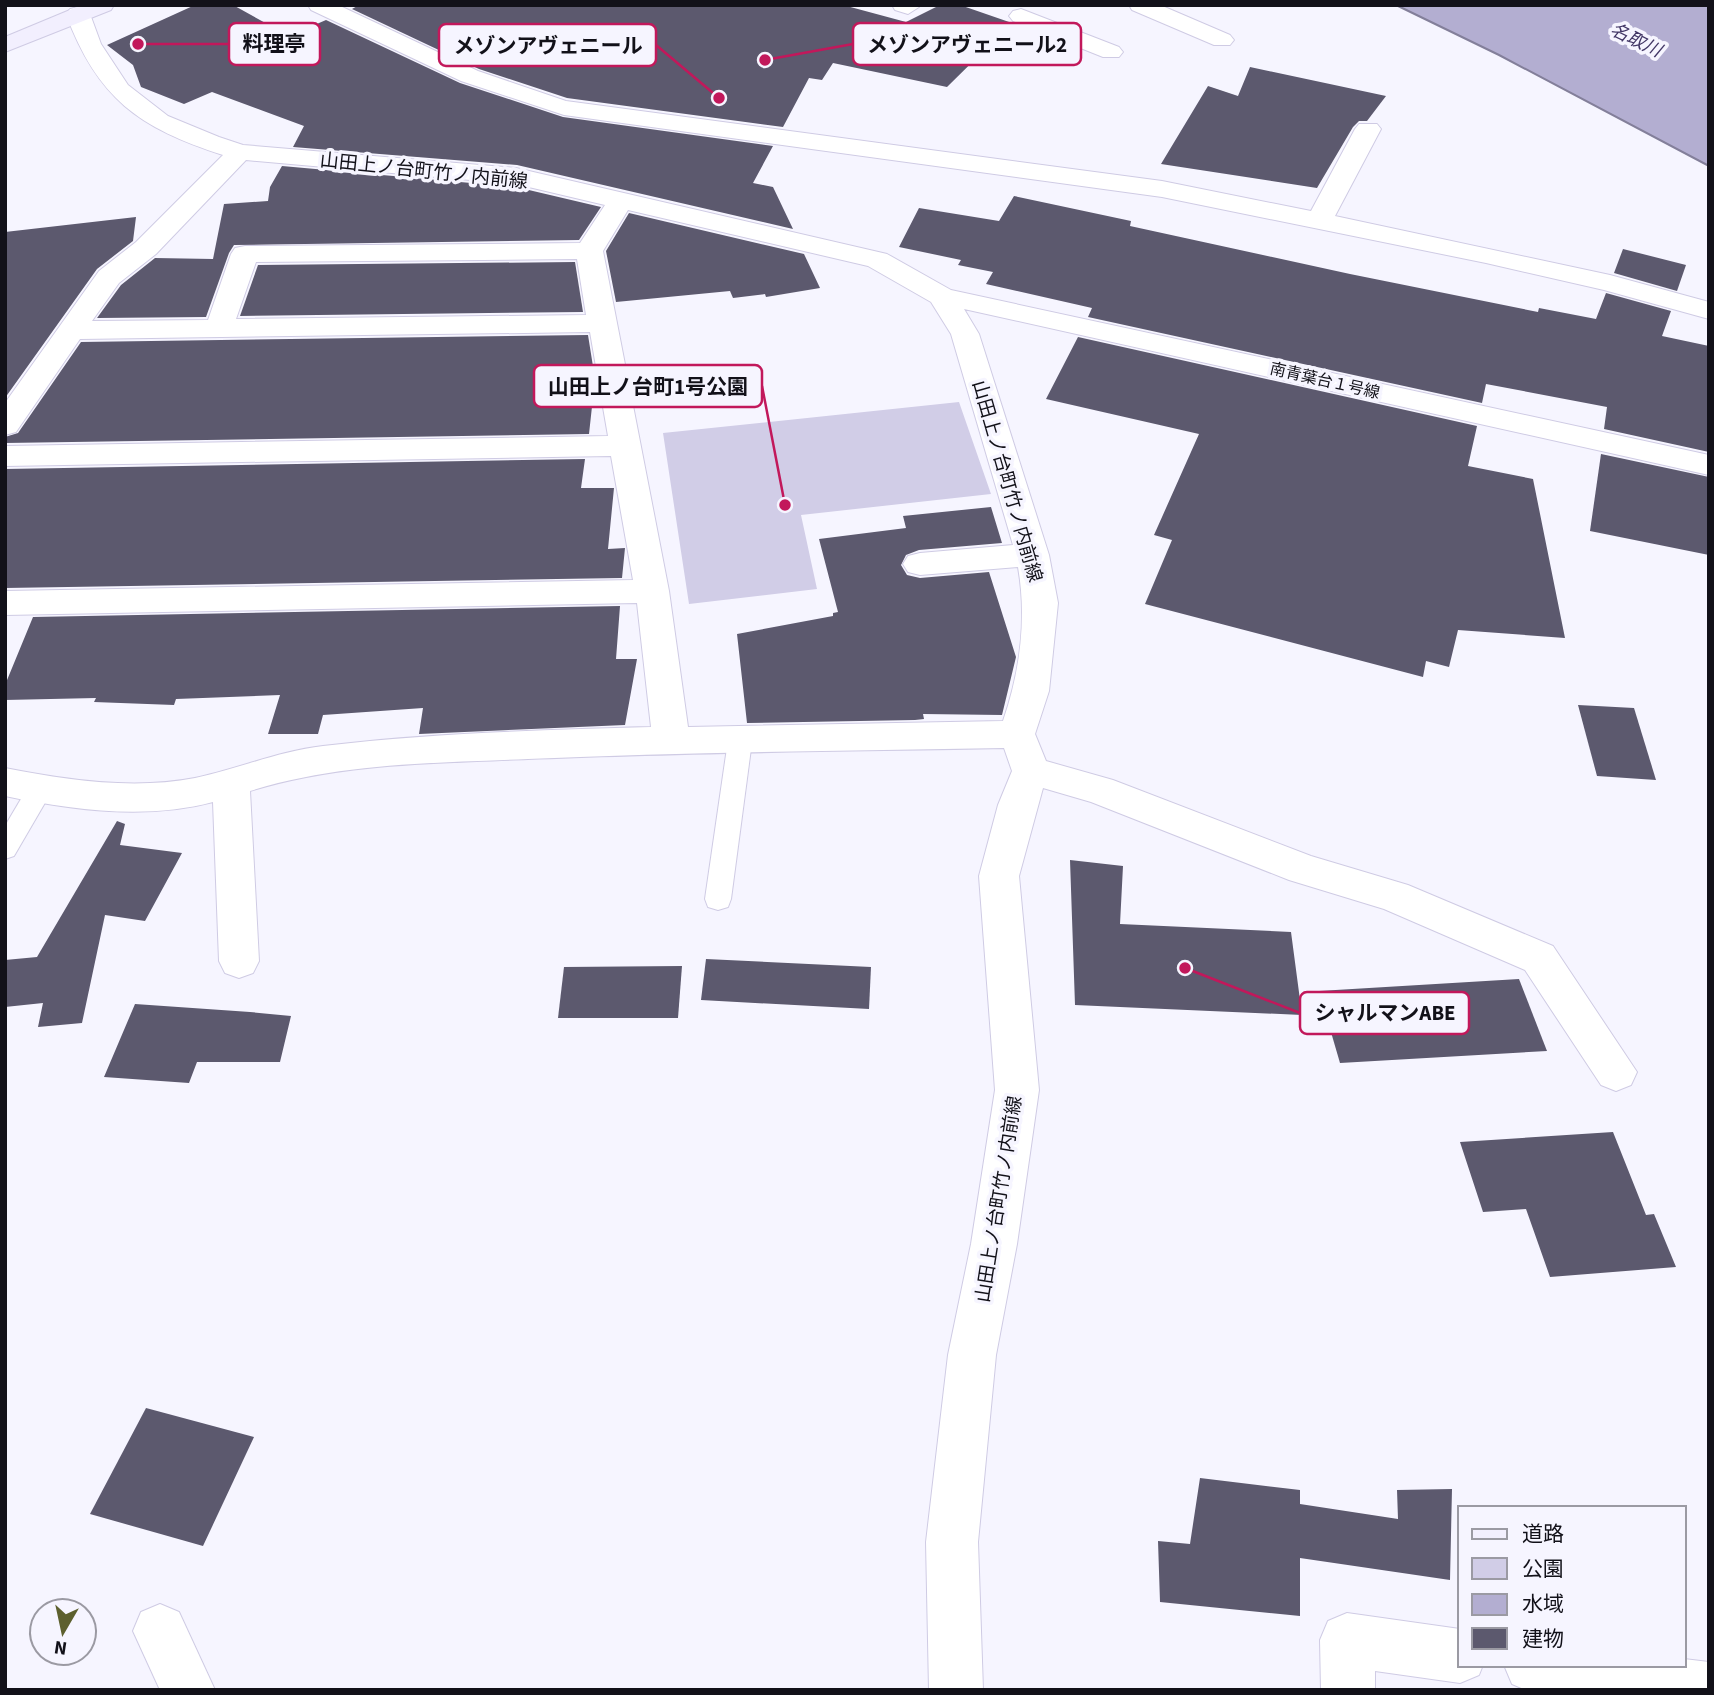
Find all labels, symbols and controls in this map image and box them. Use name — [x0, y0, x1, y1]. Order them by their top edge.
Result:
water label: 名取川 — [1606, 17, 1667, 64]
callout: 料理亭 — [229, 23, 320, 65]
callout: メゾンアヴェニール2 — [853, 23, 1081, 65]
callout: メゾンアヴェニール — [439, 24, 656, 66]
text: 料理亭 — [243, 29, 306, 59]
text: メゾンアヴェニール2 — [867, 30, 1067, 60]
text: メゾンアヴェニール — [454, 31, 643, 61]
street label: 山田上ノ台町竹ノ内前線 — [318, 147, 529, 196]
street label: 南青葉台１号線 — [1268, 358, 1382, 404]
callout: 山田上ノ台町1号公園 — [534, 365, 762, 407]
text: 山田上ノ台町1号公園 — [548, 372, 748, 402]
street label: 山田上ノ台町竹ノ内前線 — [965, 377, 1048, 586]
callout: シャルマンABE — [1300, 992, 1469, 1034]
text: シャルマンABE — [1314, 998, 1456, 1028]
street label: 山田上ノ台町竹ノ内前線 — [970, 1094, 1029, 1305]
legend — [1458, 1506, 1686, 1667]
text: 道路 — [1522, 1519, 1564, 1549]
text: 公園 — [1522, 1554, 1564, 1584]
text: 水域 — [1522, 1589, 1564, 1619]
north arrow — [28, 1597, 98, 1667]
text: 建物 — [1522, 1624, 1564, 1654]
text: N — [52, 1633, 69, 1662]

